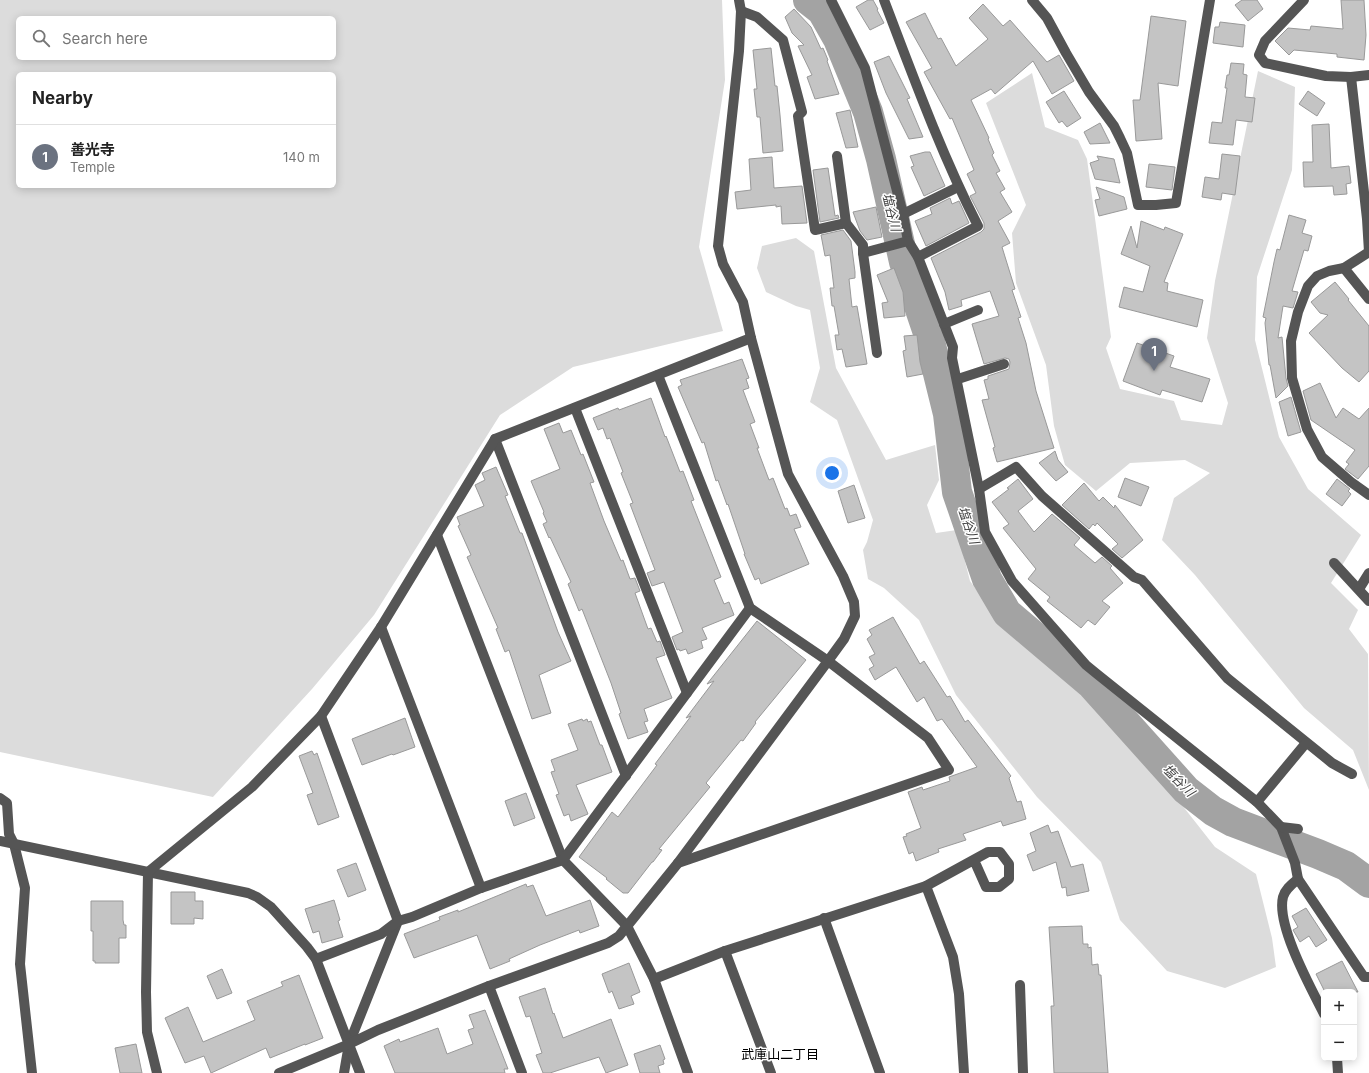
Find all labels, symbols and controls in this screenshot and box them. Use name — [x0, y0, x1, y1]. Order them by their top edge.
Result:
search box — [16, 16, 336, 60]
icon: search — [30, 27, 52, 49]
text: Search here — [62, 29, 148, 48]
text: Nearby — [32, 88, 93, 108]
text: 善光寺 — [70, 140, 115, 159]
text: 1 — [42, 149, 48, 165]
text: 140 m — [283, 149, 320, 165]
text: Temple — [70, 159, 115, 175]
water label: 塩谷川 — [880, 191, 905, 235]
pin: 1 — [1141, 338, 1167, 371]
your location — [822, 463, 842, 483]
water label: 塩谷川 — [955, 504, 984, 548]
water label: 塩谷川 — [1160, 761, 1200, 801]
map controls — [1321, 989, 1357, 1061]
button: + — [1321, 989, 1357, 1025]
button: − — [1321, 1025, 1357, 1061]
district label: 武庫山二丁目 — [741, 1046, 819, 1062]

